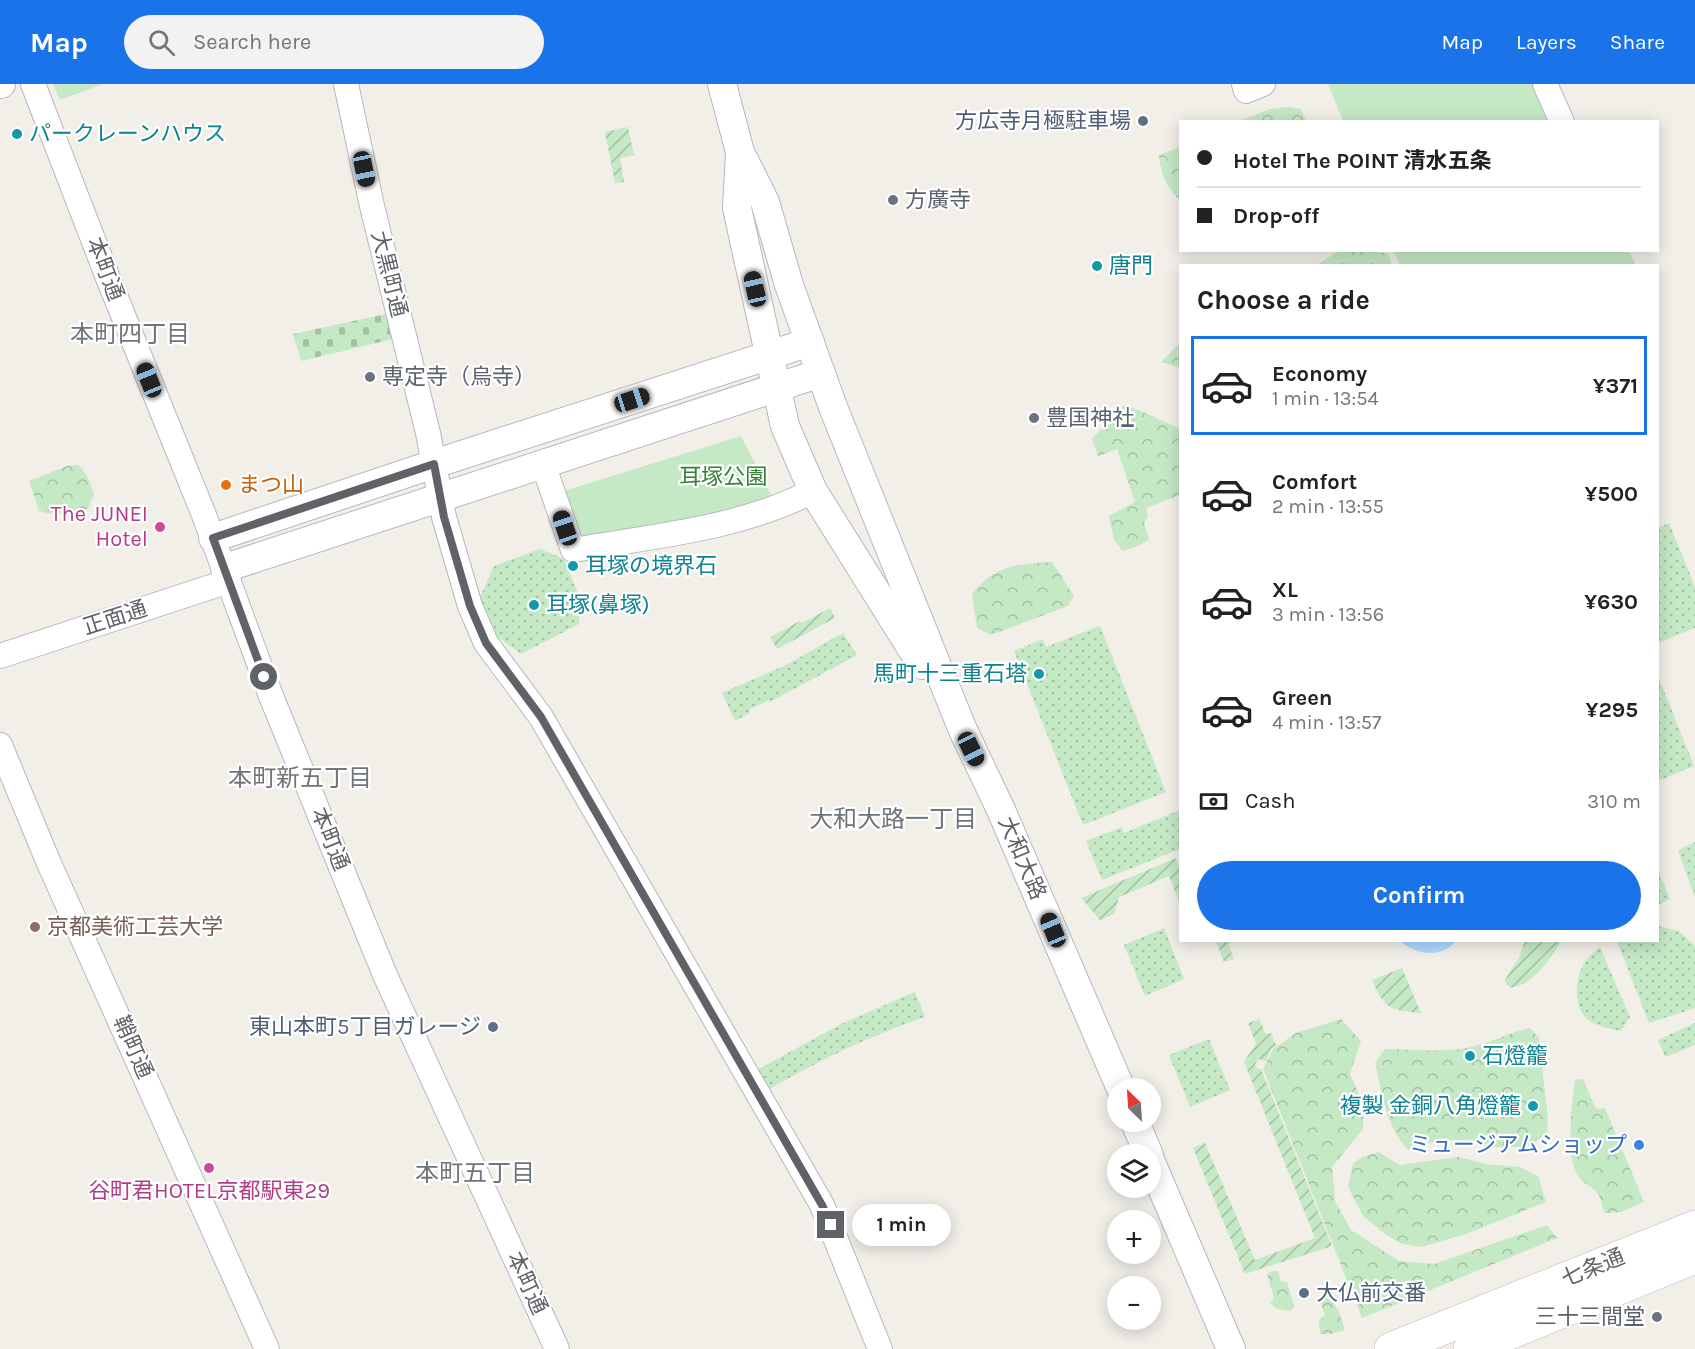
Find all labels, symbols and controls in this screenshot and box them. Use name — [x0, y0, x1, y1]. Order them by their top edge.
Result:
search box — [124, 15, 544, 69]
text: Map — [30, 26, 88, 59]
icon: search — [145, 26, 178, 59]
text: Search here — [193, 29, 311, 55]
text: Map — [1441, 30, 1483, 54]
text: Layers — [1516, 30, 1577, 54]
text: Share — [1610, 30, 1665, 54]
place label: 方広寺月極駐車場 — [955, 108, 1131, 134]
marker: 方広寺月極駐車場 — [1136, 114, 1150, 128]
place label: パークレーンハウス — [29, 121, 226, 147]
marker: パークレーンハウス — [10, 127, 24, 141]
text: Hotel The POINT 清水五条 — [1233, 148, 1492, 174]
car — [351, 150, 377, 188]
place label: 方廣寺 — [905, 187, 971, 213]
marker: 方廣寺 — [886, 193, 900, 207]
text: Drop-off — [1233, 203, 1319, 229]
street label: 大黒町通 — [366, 228, 412, 320]
street label: 本町通 — [81, 234, 129, 304]
place label: 唐門 — [1109, 253, 1153, 279]
marker: 唐門 — [1090, 259, 1104, 273]
car — [742, 269, 768, 309]
text: Choose a ride — [1197, 284, 1370, 316]
district label: 本町四丁目 — [70, 320, 190, 348]
icon: car — [1200, 359, 1254, 413]
car — [134, 360, 164, 400]
text: Economy — [1272, 361, 1367, 387]
place label: 専定寺（烏寺） — [382, 364, 536, 390]
marker: 専定寺（烏寺） — [363, 370, 377, 384]
text: ¥371 — [1593, 373, 1638, 399]
car — [612, 386, 652, 414]
text: 1 min · 13:54 — [1272, 387, 1379, 410]
place label: 豊国神社 — [1046, 405, 1134, 431]
marker: 豊国神社 — [1027, 411, 1041, 425]
park label: 耳塚公園 — [679, 464, 767, 490]
icon: car — [1200, 467, 1254, 521]
text: Comfort — [1272, 469, 1357, 495]
place label: まつ山 — [238, 472, 304, 498]
marker: まつ山 — [219, 478, 233, 492]
text: ¥500 — [1584, 481, 1638, 507]
text: 2 min · 13:55 — [1272, 495, 1384, 518]
place label: The JUNEI Hotel — [50, 501, 148, 552]
car — [551, 508, 579, 548]
marker: The JUNEI Hotel — [153, 520, 167, 534]
place label: 耳塚の境界石 — [585, 553, 717, 579]
marker: 耳塚の境界石 — [566, 559, 580, 573]
icon: car — [1200, 575, 1254, 629]
text: XL — [1272, 577, 1298, 603]
text: ¥630 — [1584, 589, 1638, 615]
place label: 耳塚(鼻塚) — [546, 592, 650, 618]
street label: 正面通 — [80, 595, 150, 641]
marker: 耳塚(鼻塚) — [527, 598, 541, 612]
text: 3 min · 13:56 — [1272, 603, 1384, 626]
place label: 馬町十三重石塔 — [873, 661, 1027, 687]
route start — [250, 663, 277, 690]
marker: 馬町十三重石塔 — [1032, 667, 1046, 681]
icon: car — [1200, 683, 1254, 737]
text: Green — [1272, 685, 1333, 711]
text: ¥295 — [1586, 697, 1638, 723]
text: 4 min · 13:57 — [1272, 711, 1381, 734]
car — [955, 729, 987, 769]
district label: 本町新五丁目 — [228, 764, 372, 792]
icon: cash — [1197, 785, 1230, 818]
text: Cash — [1245, 788, 1295, 814]
text: 310 m — [1587, 790, 1641, 813]
street label: 本町通 — [306, 804, 354, 874]
district label: 大和大路一丁目 — [809, 805, 977, 833]
street label: 大和大路 — [993, 812, 1051, 904]
button: Confirm — [1197, 861, 1641, 930]
car — [1038, 910, 1068, 950]
place label: 京都美術工芸大学 — [47, 914, 223, 940]
marker: 京都美術工芸大学 — [28, 920, 42, 934]
street label: 鞘町通 — [108, 1012, 158, 1082]
place label: 東山本町5丁目ガレージ — [249, 1014, 481, 1040]
marker: 東山本町5丁目ガレージ — [486, 1020, 500, 1034]
place label: 石燈籠 — [1482, 1043, 1548, 1069]
marker: 石燈籠 — [1463, 1049, 1477, 1063]
north arrow — [1107, 1078, 1161, 1132]
map controls — [1107, 1078, 1161, 1330]
place label: 複製 金銅八角燈籠 — [1340, 1093, 1521, 1119]
marker: 複製 金銅八角燈籠 — [1526, 1099, 1540, 1113]
place label: ミュージアムショップ — [1409, 1132, 1627, 1158]
marker: ミュージアムショップ — [1632, 1138, 1646, 1152]
button: layers — [1107, 1144, 1161, 1198]
district label: 本町五丁目 — [415, 1159, 535, 1187]
marker: 谷町君HOTEL京都駅東29 — [202, 1161, 216, 1175]
place label: 谷町君HOTEL京都駅東29 — [88, 1178, 330, 1204]
callout: 1 min — [852, 1204, 951, 1246]
button: + — [1107, 1210, 1161, 1264]
route end — [817, 1211, 844, 1238]
text: 1 min — [876, 1213, 927, 1236]
street label: 七条通 — [1558, 1244, 1628, 1292]
street label: 本町通 — [501, 1248, 553, 1318]
button: − — [1107, 1276, 1161, 1330]
place label: 大仏前交番 — [1316, 1280, 1426, 1306]
marker: 大仏前交番 — [1297, 1286, 1311, 1300]
place label: 三十三間堂 — [1535, 1304, 1645, 1330]
marker: 三十三間堂 — [1650, 1310, 1664, 1324]

